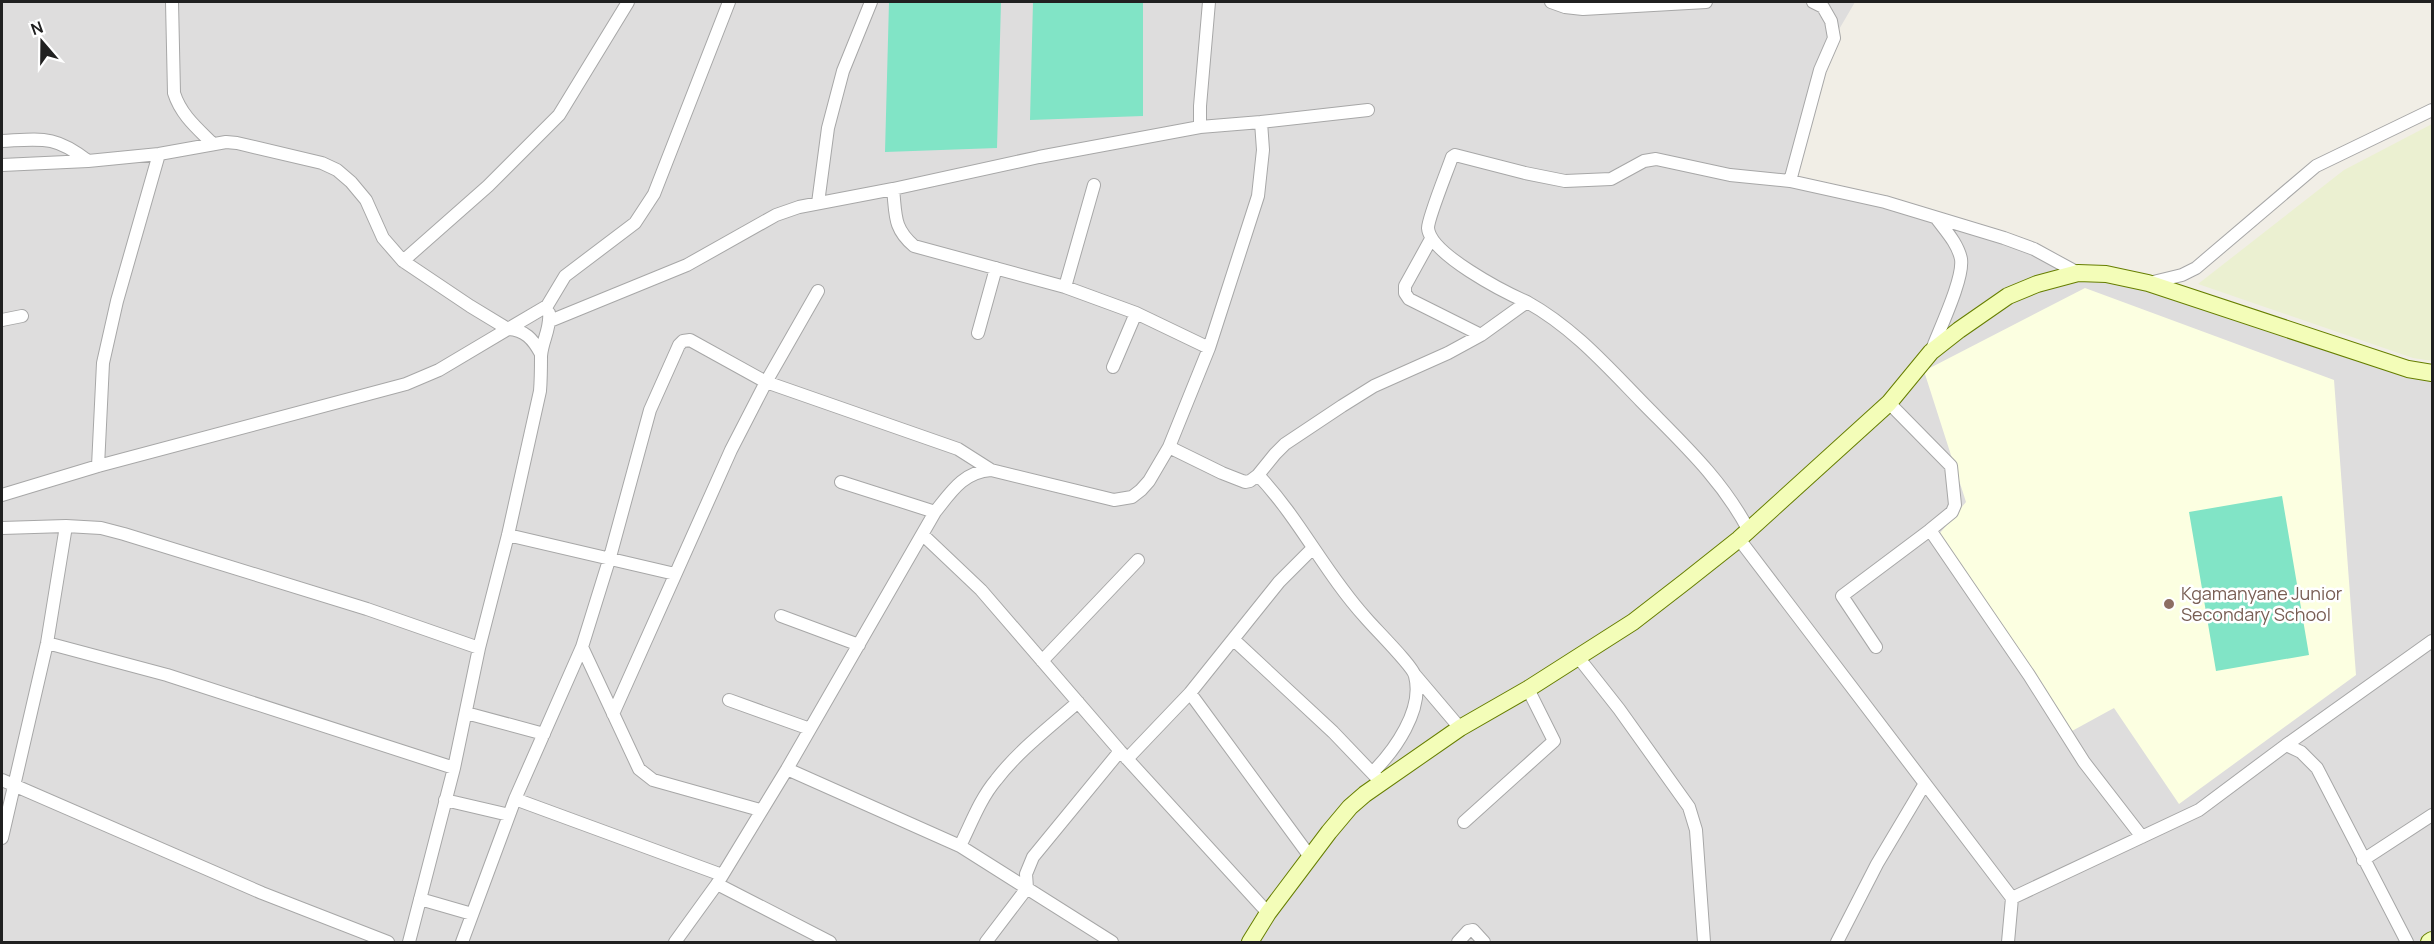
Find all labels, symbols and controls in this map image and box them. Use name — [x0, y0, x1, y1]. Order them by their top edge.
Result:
north arrow — [12, 12, 72, 72]
text: N — [28, 16, 46, 40]
place label: Kgamanyane Junior Secondary School — [2181, 581, 2343, 626]
marker: Kgamanyane Junior Secondary School — [2162, 597, 2176, 611]

